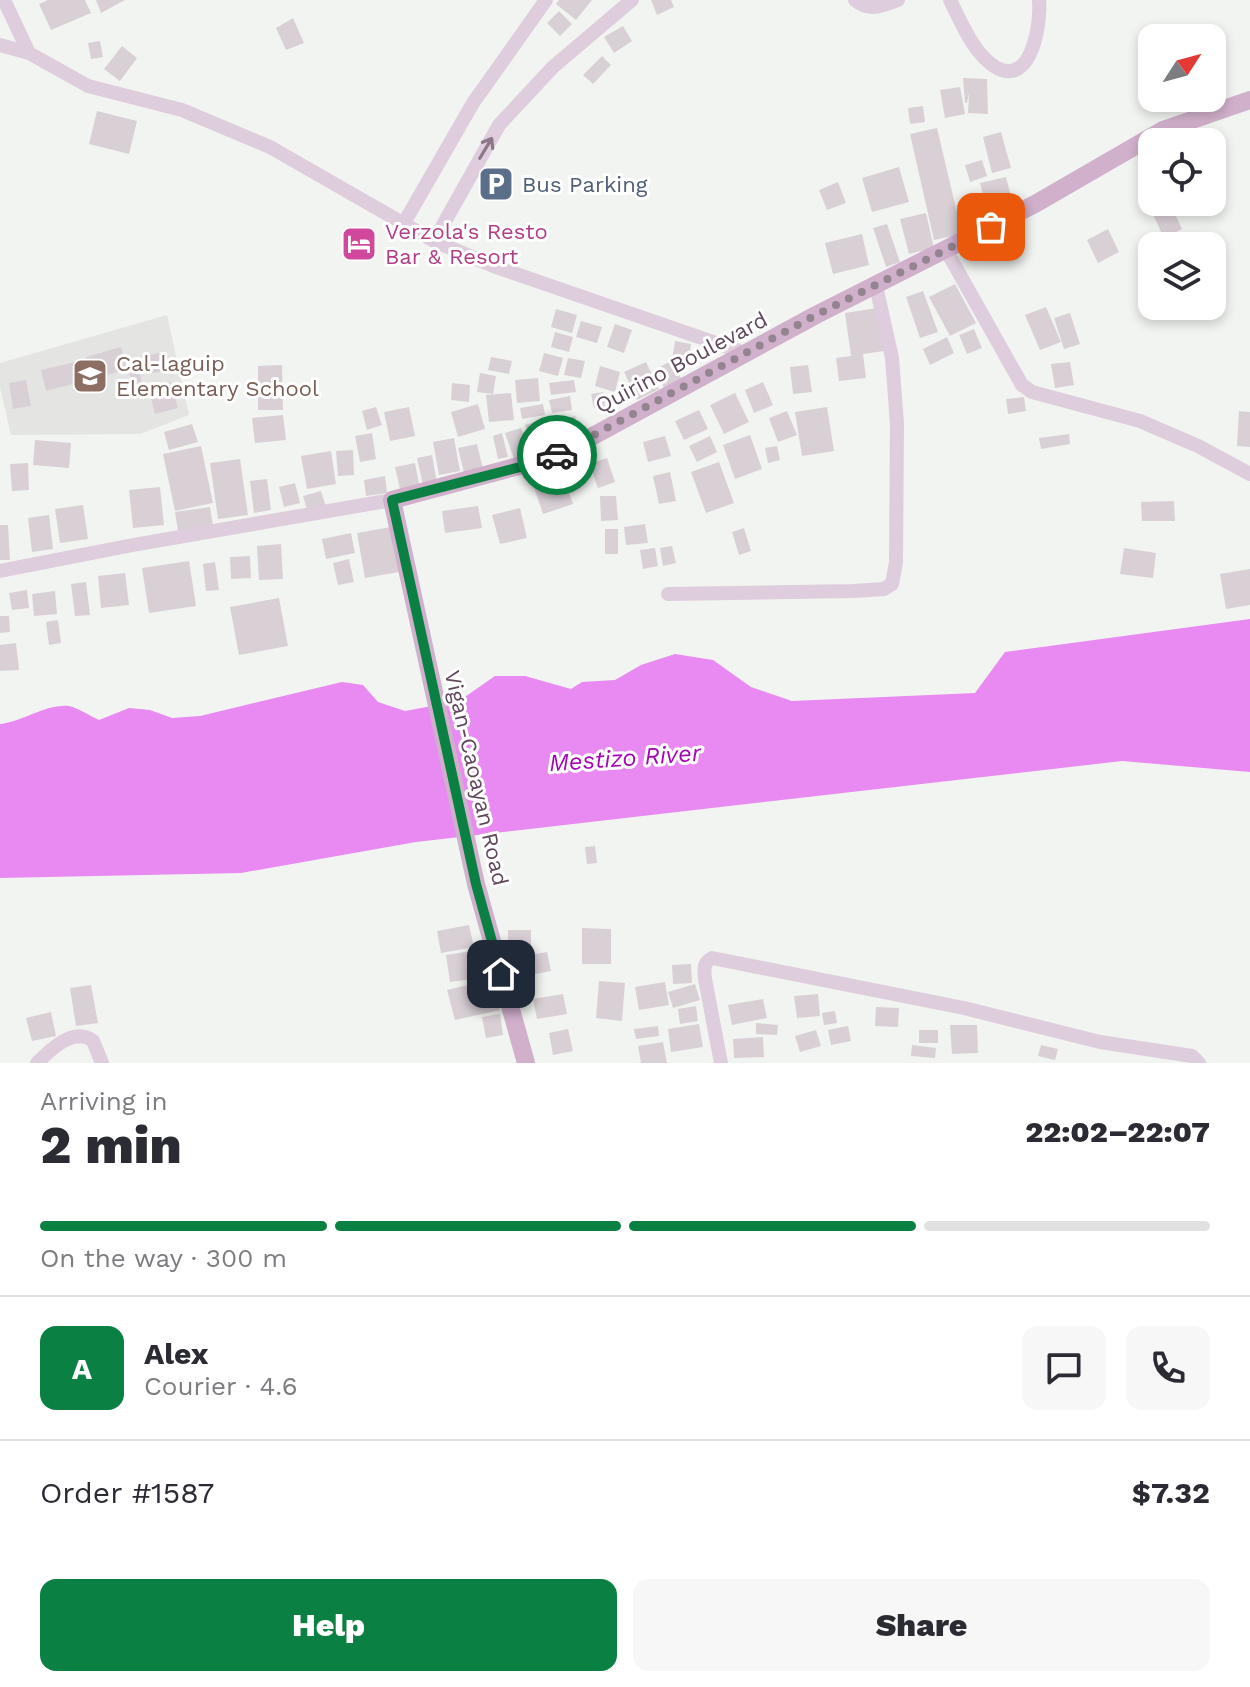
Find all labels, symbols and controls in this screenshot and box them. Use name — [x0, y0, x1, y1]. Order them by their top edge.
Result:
north arrow — [1138, 24, 1226, 112]
map controls — [1138, 24, 1226, 320]
button: locate — [1138, 128, 1226, 216]
one-way arrow — [478, 137, 494, 160]
parking icon: Bus Parking — [477, 165, 515, 203]
place label: Bus Parking — [522, 172, 648, 197]
pin — [957, 193, 1025, 261]
icon: bag — [969, 205, 1013, 249]
place label: Verzola's Resto Bar & Resort — [385, 219, 548, 269]
hotel icon: Verzola's Resto Bar & Resort — [340, 225, 378, 263]
button: layers — [1138, 232, 1226, 320]
street label: Quirino Boulevard — [591, 306, 772, 418]
place label: Cal-laguip Elementary School — [116, 351, 319, 401]
school or university icon: Cal-laguip Elementary School — [71, 357, 109, 395]
courier — [517, 415, 597, 495]
icon: car — [535, 433, 579, 477]
street label: Vigan-Caoayan Road — [440, 668, 513, 888]
water label: Mestizo River — [548, 739, 704, 777]
pin — [467, 940, 535, 1008]
icon: home — [479, 952, 523, 996]
text: Arriving in — [40, 1086, 168, 1116]
text: 22:02–22:07 — [1025, 1114, 1210, 1149]
text: 2 min — [40, 1115, 182, 1176]
text: On the way · 300 m — [40, 1243, 287, 1273]
button: chat — [1022, 1326, 1106, 1410]
button: phone — [1126, 1326, 1210, 1410]
text: Alex — [144, 1336, 208, 1371]
text: A — [72, 1351, 92, 1386]
text: Courier · 4.6 — [144, 1371, 298, 1401]
text: Order #1587 — [40, 1475, 214, 1510]
text: $7.32 — [1132, 1475, 1210, 1510]
button: Help — [40, 1579, 617, 1671]
button: Share — [633, 1579, 1210, 1671]

